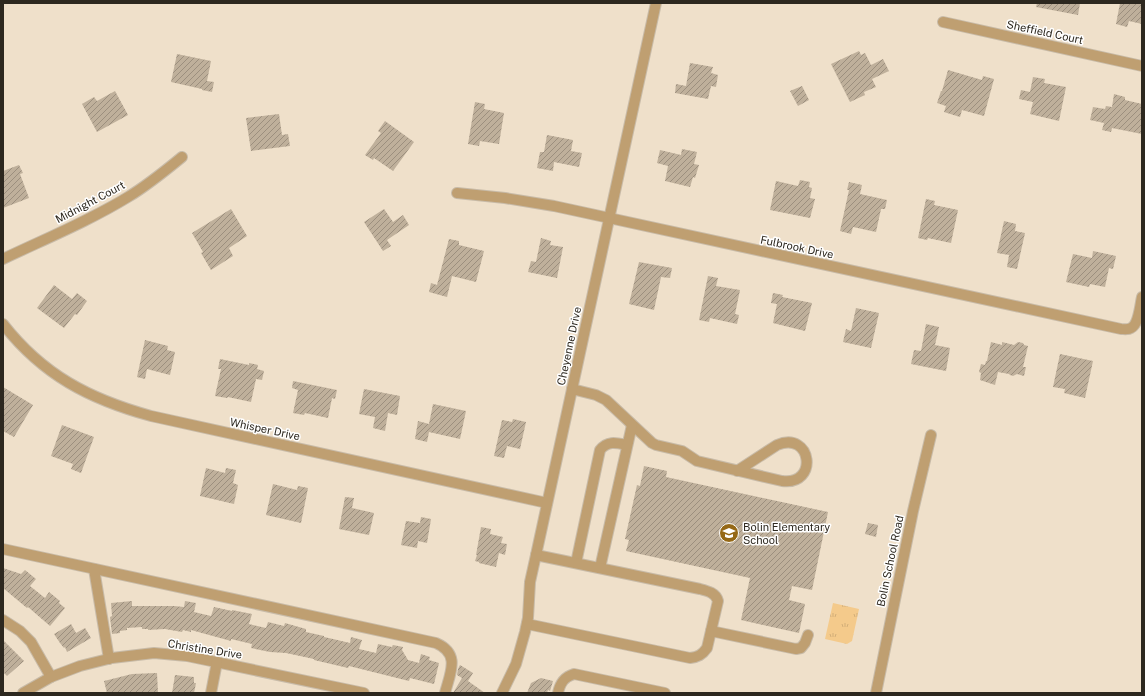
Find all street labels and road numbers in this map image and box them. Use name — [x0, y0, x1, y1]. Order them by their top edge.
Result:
street label: Sheffield Court — [1006, 18, 1084, 46]
street label: Midnight Court — [53, 179, 127, 225]
street label: Fulbrook Drive — [759, 233, 835, 261]
street label: Cheyenne Drive — [555, 306, 583, 386]
street label: Whisper Drive — [229, 416, 301, 442]
street label: Bolin School Road — [874, 514, 906, 608]
street label: Christine Drive — [167, 637, 243, 661]

